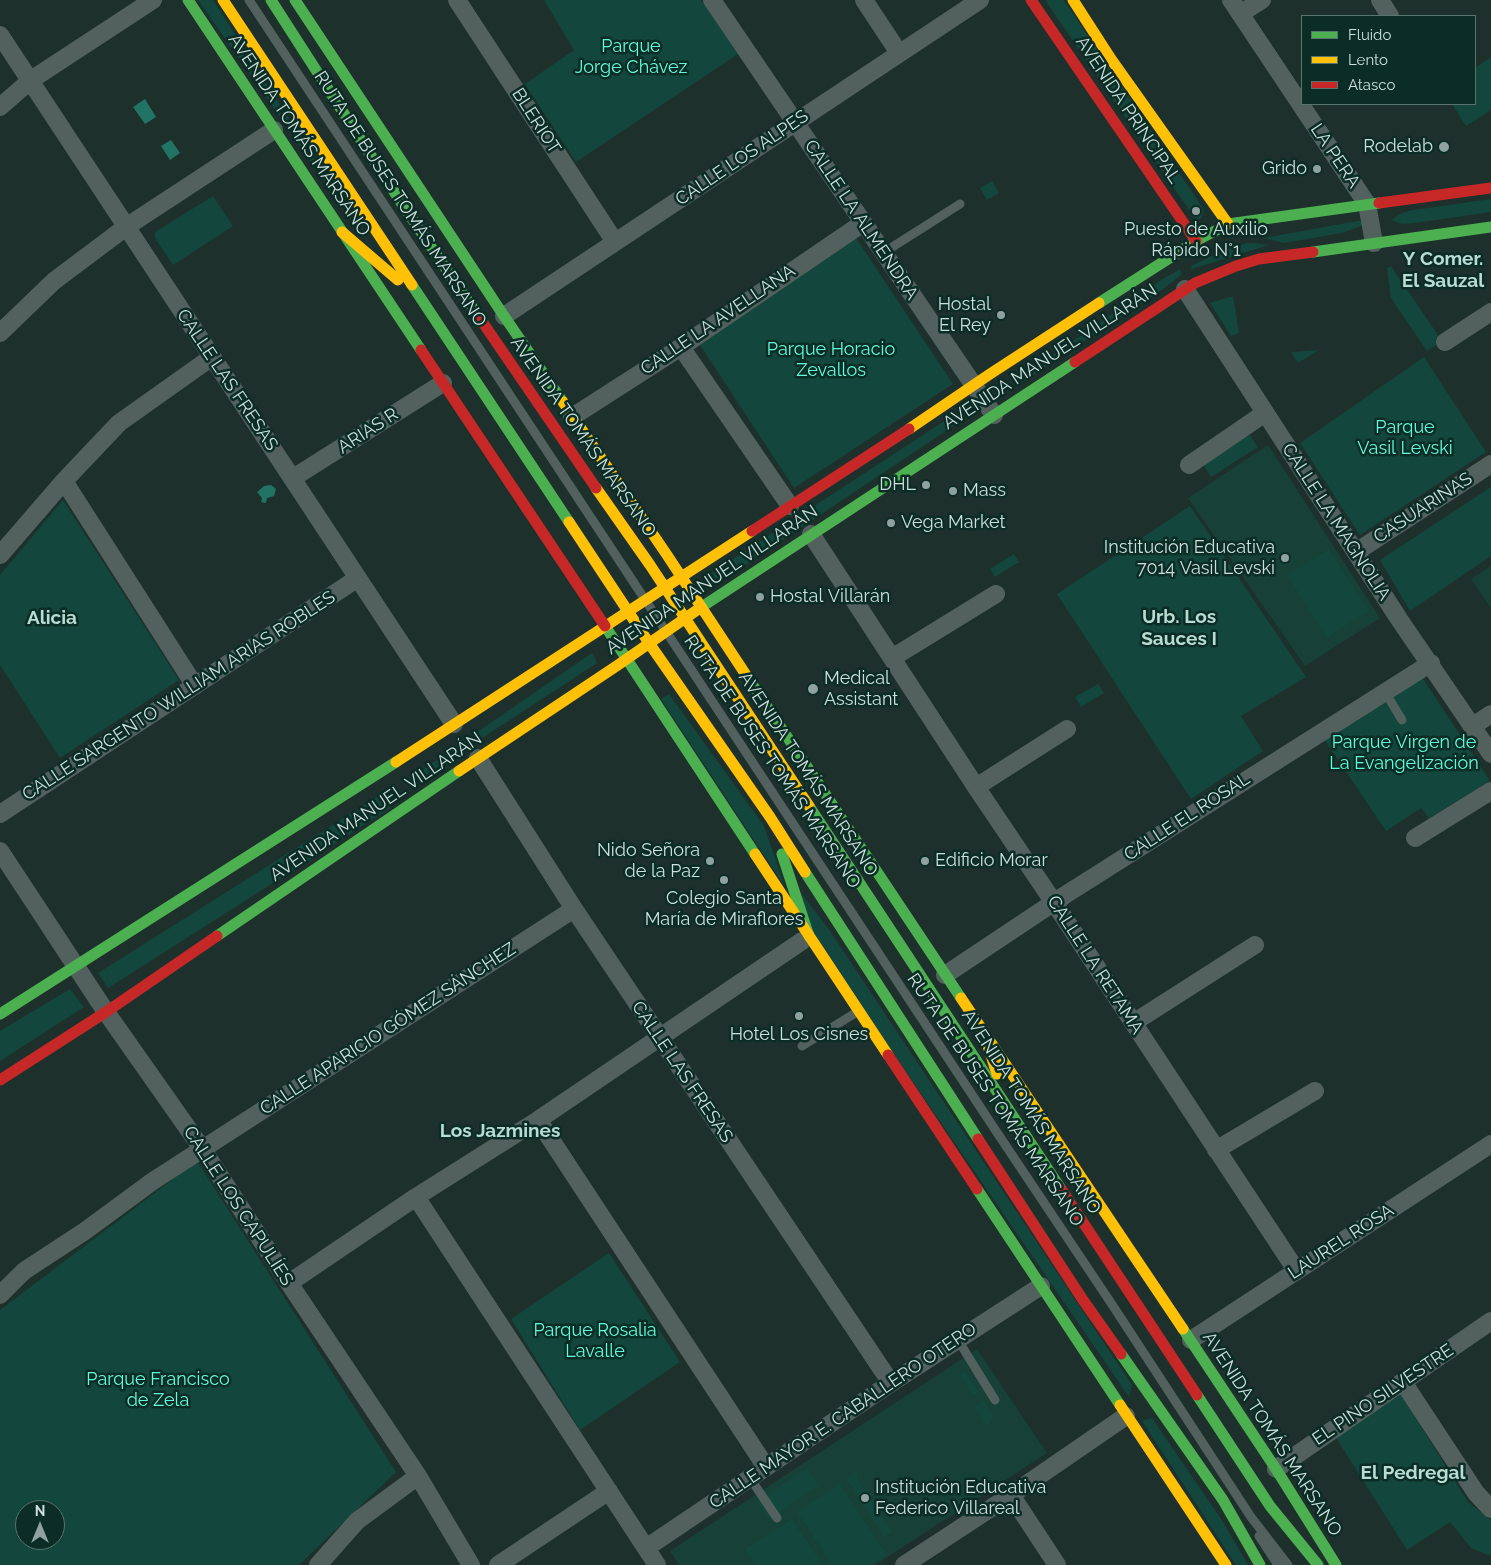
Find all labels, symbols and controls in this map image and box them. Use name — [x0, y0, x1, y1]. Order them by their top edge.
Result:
legend — [1301, 15, 1476, 105]
text: Fluido — [1348, 26, 1391, 44]
street label: AVENIDA TOMÁS MARSANO — [223, 30, 375, 240]
street label: AVENIDA PRINCIPAL — [1071, 32, 1185, 188]
park label: Parque Jorge Chávez — [575, 36, 687, 78]
text: Lento — [1348, 51, 1388, 69]
street label: RUTA DE BUSES TOMÁS MARSANO — [309, 67, 491, 331]
text: Atasco — [1348, 76, 1395, 94]
street label: BLERIOT — [507, 84, 565, 158]
street label: CALLE LOS ALPES — [671, 106, 813, 210]
street label: LA PERA — [1306, 120, 1364, 192]
street label: CALLE LA ALMENDRA — [799, 136, 923, 304]
place label: Rodelab — [1363, 136, 1433, 158]
marker: Rodelab — [1437, 140, 1451, 154]
place label: Grido — [1262, 158, 1307, 180]
marker: Grido — [1311, 163, 1323, 175]
marker: Puesto de Auxilio Rápido N°1 — [1190, 205, 1202, 217]
place label: Puesto de Auxilio Rápido N°1 — [1124, 219, 1268, 262]
district label: Y Comer. El Sauzal — [1402, 248, 1484, 292]
street label: CALLE LA AVELLANA — [637, 260, 799, 380]
street label: AVENIDA MANUEL VILLARÁN — [939, 280, 1161, 434]
place label: Hostal El Rey — [938, 294, 991, 336]
street label: CALLE LAS FRESAS — [172, 305, 282, 455]
marker: Hostal El Rey — [995, 309, 1007, 321]
street label: AVENIDA TOMÁS MARSANO — [506, 333, 660, 541]
park label: Parque Horacio Zevallos — [767, 339, 895, 382]
street label: ARIAS R — [334, 404, 402, 458]
park label: Parque Vasil Levski — [1357, 417, 1453, 459]
street label: CALLE LA MAGNOLIA — [1277, 439, 1395, 605]
street label: CASUARINAS — [1370, 468, 1476, 548]
place label: DHL — [879, 474, 916, 496]
marker: DHL — [920, 479, 932, 491]
place label: Mass — [963, 480, 1006, 502]
marker: Mass — [947, 485, 959, 497]
street label: AVENIDA MANUEL VILLARÁN — [602, 501, 822, 659]
place label: Vega Market — [901, 512, 1005, 534]
marker: Vega Market — [885, 517, 897, 529]
place label: Institución Educativa 7014 Vasil Levski — [1104, 537, 1275, 580]
marker: Institución Educativa 7014 Vasil Levski — [1279, 552, 1291, 564]
place label: Hostal Villarán — [770, 586, 890, 608]
street label: CALLE SARGENTO WILLIAM ARIAS ROBLES — [19, 587, 339, 805]
marker: Hostal Villarán — [754, 591, 766, 603]
district label: Urb. Los Sauces I — [1141, 606, 1217, 650]
district label: Alicia — [27, 607, 77, 629]
street label: RUTA DE BUSES TOMÁS MARSANO — [679, 631, 865, 893]
street label: AVENIDA TOMÁS MARSANO — [734, 668, 882, 880]
place label: Medical Assistant — [824, 668, 898, 711]
marker: Medical Assistant — [806, 682, 820, 696]
street label: AVENIDA MANUEL VILLARÁN — [266, 728, 486, 886]
park label: Parque Virgen de La Evangelización — [1329, 732, 1479, 774]
street label: CALLE EL ROSAL — [1120, 768, 1254, 866]
place label: Nido Señora de la Paz — [597, 840, 700, 882]
place label: Edificio Morar — [935, 850, 1048, 872]
marker: Nido Señora de la Paz — [704, 855, 716, 867]
marker: Edificio Morar — [919, 855, 931, 867]
marker: Colegio Santa María de Miraflores — [718, 874, 730, 886]
place label: Colegio Santa María de Miraflores — [645, 888, 803, 931]
street label: CALLE LA RETAMA — [1042, 892, 1148, 1038]
street label: CALLE APARICIO GÓMEZ SÁNCHEZ — [256, 938, 520, 1120]
street label: RUTA DE BUSES TOMÁS MARSANO — [902, 969, 1088, 1231]
street label: CALLE LAS FRESAS — [627, 997, 737, 1147]
street label: AVENIDA TOMÁS MARSANO — [957, 1006, 1105, 1218]
marker: Hotel Los Cisnes — [793, 1010, 805, 1022]
place label: Hotel Los Cisnes — [730, 1024, 868, 1046]
district label: Los Jazmines — [440, 1120, 560, 1142]
street label: CALLE LOS CAPULÍES — [178, 1122, 298, 1290]
street label: LAUREL ROSA — [1284, 1200, 1398, 1284]
street label: CALLE MAYOR E. CABALLERO OTERO — [705, 1318, 981, 1514]
park label: Parque Rosalia Lavalle — [533, 1320, 657, 1362]
street label: AVENIDA TOMÁS MARSANO — [1198, 1328, 1346, 1540]
street label: EL PINO SILVESTRE — [1308, 1340, 1458, 1450]
park label: Parque Francisco de Zela — [86, 1369, 230, 1412]
district label: El Pedregal — [1361, 1462, 1465, 1484]
place label: Institución Educativa Federico Villareal — [875, 1477, 1046, 1520]
marker: Institución Educativa Federico Villareal — [859, 1492, 871, 1504]
north arrow — [15, 1500, 65, 1550]
text: N — [35, 1503, 45, 1519]

